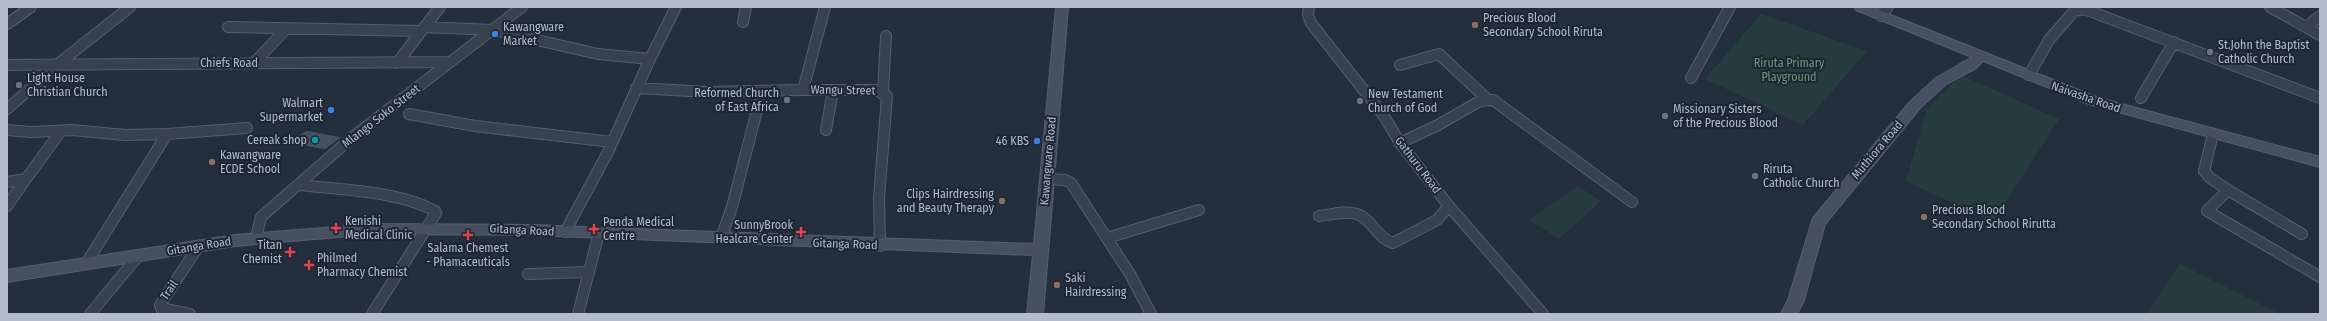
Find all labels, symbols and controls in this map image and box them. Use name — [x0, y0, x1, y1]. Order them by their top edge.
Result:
place label: Precious Blood Secondary School Riruta — [1483, 11, 1603, 39]
place label: Kawangware Market — [503, 20, 564, 48]
marker: Precious Blood Secondary School Riruta — [1470, 20, 1480, 30]
marker: Kawangware Market — [490, 29, 500, 39]
place label: St.John the Baptist Catholic Church — [2218, 38, 2309, 66]
marker: St.John the Baptist Catholic Church — [2205, 47, 2215, 57]
street label: Chiefs Road — [200, 56, 258, 70]
park label: Riruta Primary Playground — [1754, 56, 1825, 84]
place label: Light House Christian Church — [27, 71, 108, 99]
street label: Naivasha Road — [2050, 79, 2122, 115]
marker: Light House Christian Church — [14, 80, 24, 90]
street label: Mlango Soko Street — [339, 81, 423, 151]
street label: Wangu Street — [810, 82, 876, 98]
place label: Reformed Church of East Africa — [694, 86, 779, 114]
place label: New Testament Church of God — [1368, 87, 1443, 115]
marker: Reformed Church of East Africa — [782, 95, 792, 105]
place label: Walmart Supermarket — [260, 96, 323, 124]
marker: New Testament Church of God — [1355, 96, 1365, 106]
place label: Missionary Sisters of the Precious Blood — [1673, 102, 1778, 130]
marker: Walmart Supermarket — [326, 105, 336, 115]
marker: Missionary Sisters of the Precious Blood — [1660, 111, 1670, 121]
street label: Kawangware Road — [1037, 116, 1059, 206]
street label: Muthiora Road — [1849, 118, 1905, 182]
place label: Cereak shop — [247, 133, 307, 147]
place label: 46 KBS — [996, 134, 1029, 148]
street label: Gathuru Road — [1392, 134, 1444, 196]
marker: Cereak shop — [310, 135, 320, 145]
marker: 46 KBS — [1032, 136, 1042, 146]
place label: Kawangware ECDE School — [220, 148, 281, 176]
marker: Kawangware ECDE School — [207, 157, 217, 167]
place label: Riruta Catholic Church — [1763, 162, 1839, 190]
marker: Riruta Catholic Church — [1750, 171, 1760, 181]
place label: Clips Hairdressing and Beauty Therapy — [897, 187, 995, 215]
marker: Clips Hairdressing and Beauty Therapy — [997, 196, 1007, 206]
place label: Precious Blood Secondary School Rirutta — [1932, 203, 2056, 231]
marker: Precious Blood Secondary School Rirutta — [1919, 212, 1929, 222]
place label: Kenishi Medical Clinic — [345, 214, 412, 242]
place label: Penda Medical Centre — [603, 215, 674, 243]
place label: SunnyBrook Healcare Center — [716, 218, 794, 246]
street label: Gitanga Road — [489, 221, 555, 239]
marker: Kenishi Medical Clinic — [330, 222, 342, 234]
marker: Penda Medical Centre — [588, 223, 600, 235]
marker: SunnyBrook Healcare Center — [796, 227, 806, 237]
marker: Salama Chemest - Phamaceuticals — [463, 230, 473, 240]
street label: Gitanga Road — [166, 234, 232, 258]
street label: Gitanga Road — [812, 236, 878, 252]
place label: Titan Chemist — [242, 238, 282, 266]
place label: Salama Chemest - Phamaceuticals — [426, 241, 510, 269]
marker: Titan Chemist — [285, 247, 295, 257]
place label: Philmed Pharmacy Chemist — [317, 251, 407, 279]
marker: Philmed Pharmacy Chemist — [304, 260, 314, 270]
place label: Saki Hairdressing — [1065, 271, 1127, 299]
street label: Trail — [157, 277, 181, 303]
marker: Saki Hairdressing — [1052, 280, 1062, 290]

